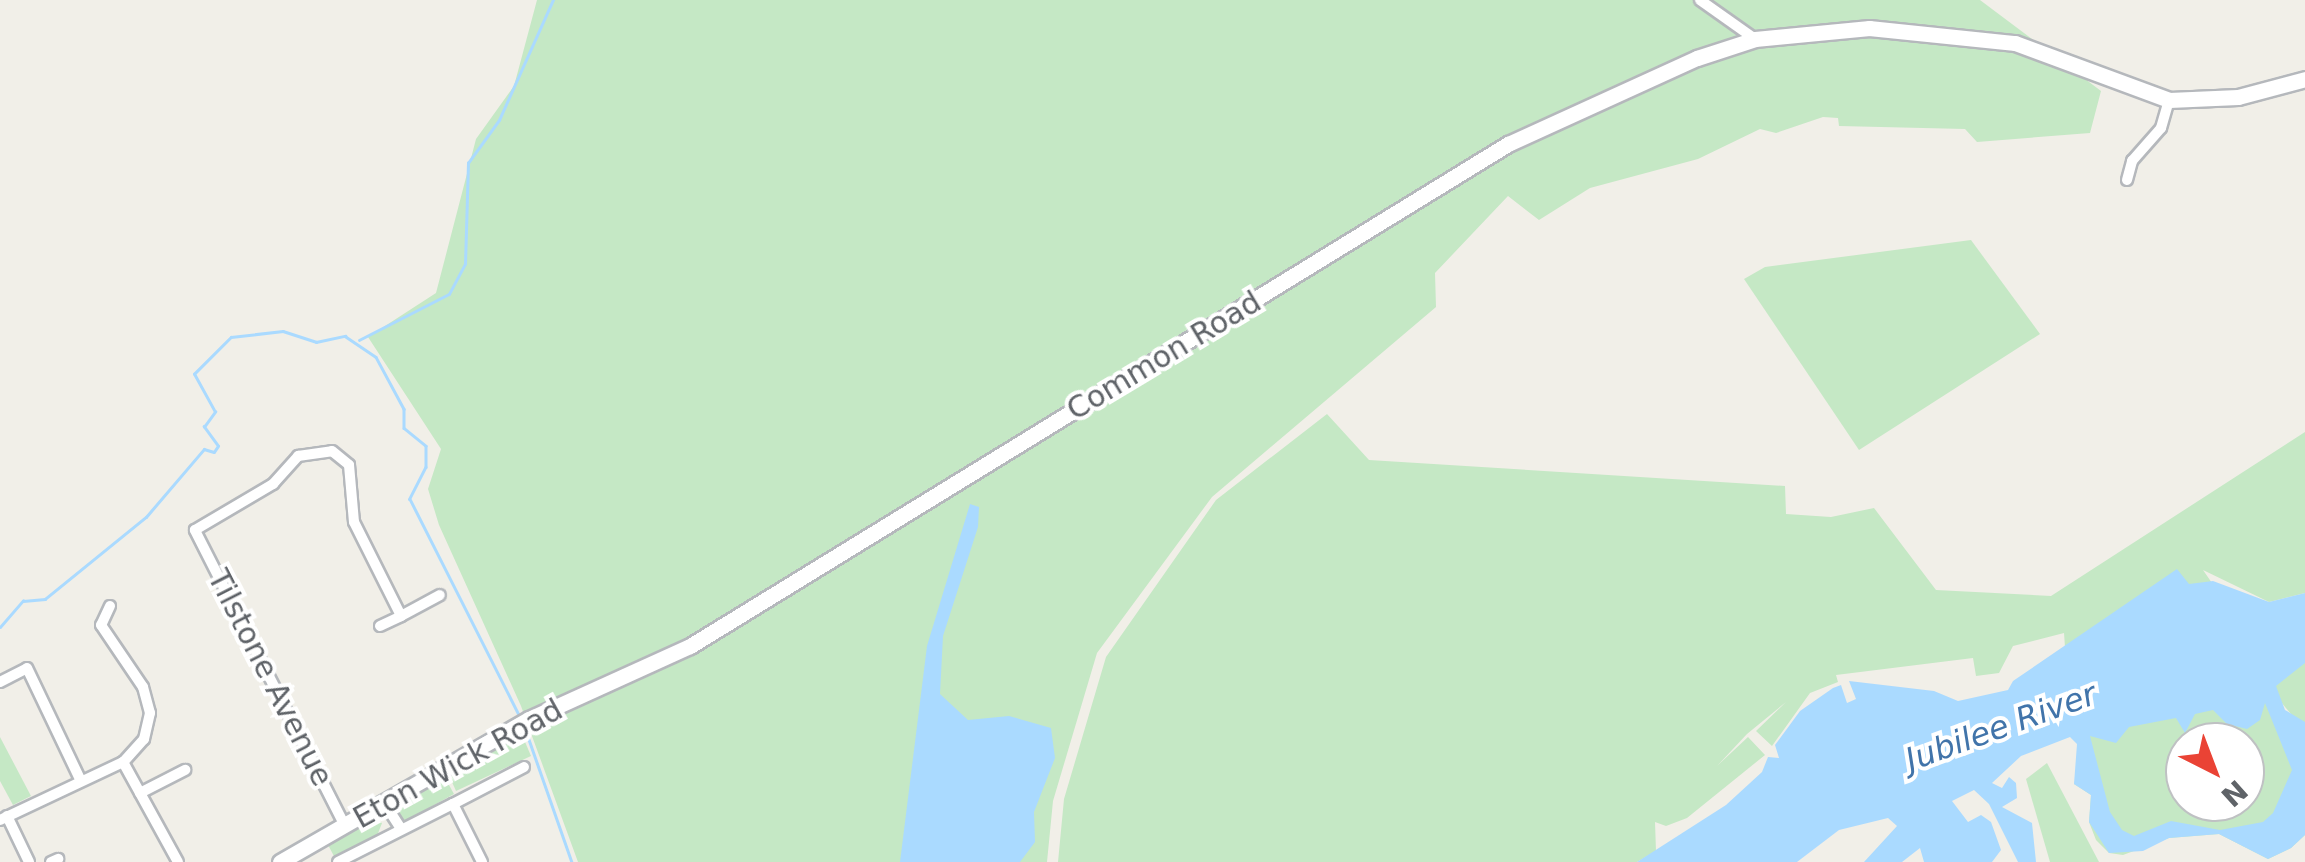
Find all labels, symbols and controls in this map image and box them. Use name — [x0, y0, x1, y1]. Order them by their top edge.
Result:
street label: Common Road — [1060, 284, 1268, 428]
street label: Tilstone Avenue — [200, 564, 340, 792]
water label: Jubilee River — [1900, 675, 2102, 779]
street label: Eton Wick Road — [347, 692, 569, 836]
north arrow — [2165, 722, 2265, 822]
text: N — [2214, 773, 2254, 813]

